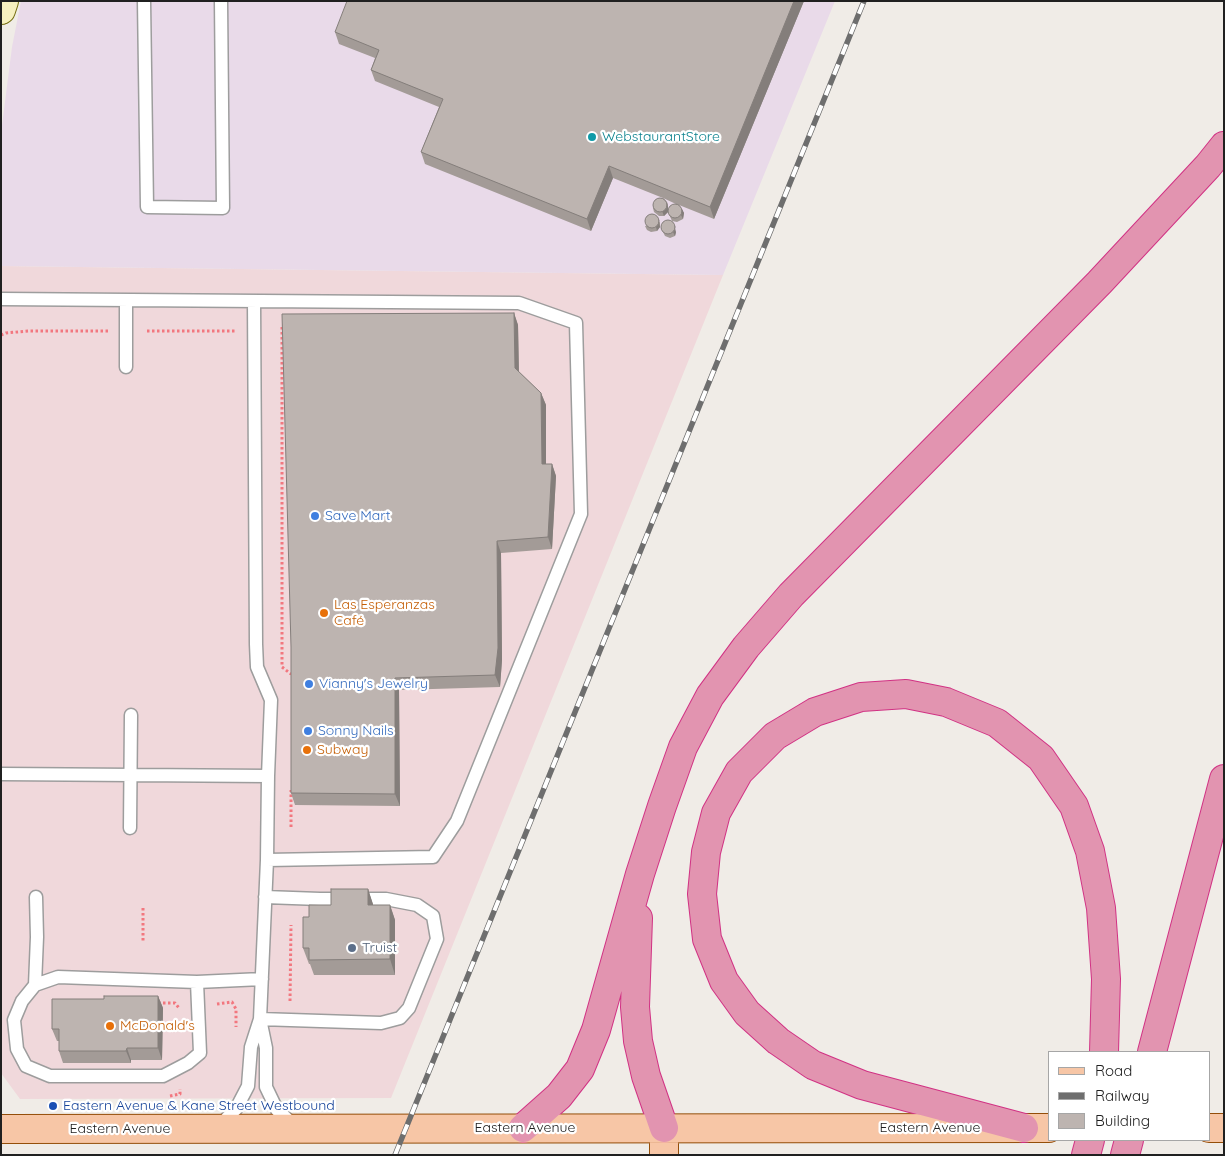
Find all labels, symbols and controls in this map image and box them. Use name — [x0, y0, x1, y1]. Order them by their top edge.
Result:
place label: WebstaurantStore — [602, 129, 720, 145]
marker: WebstaurantStore — [586, 131, 598, 143]
place label: Save Mart — [325, 508, 390, 524]
marker: Save Mart — [309, 510, 321, 522]
place label: Las Esperanzas Café — [334, 597, 435, 630]
marker: Las Esperanzas Café — [318, 607, 330, 619]
place label: Vianny's Jewelry — [319, 676, 428, 692]
marker: Vianny's Jewelry — [303, 678, 315, 690]
place label: Sonny Nails — [318, 723, 394, 739]
marker: Sonny Nails — [302, 725, 314, 737]
place label: Subway — [317, 742, 368, 758]
marker: Subway — [301, 744, 313, 756]
place label: Truist — [362, 940, 397, 956]
marker: Truist — [346, 942, 358, 954]
place label: McDonald's — [120, 1018, 195, 1034]
marker: McDonald's — [104, 1020, 116, 1032]
legend — [1048, 1051, 1210, 1141]
text: Road — [1095, 1061, 1132, 1080]
text: Railway — [1095, 1086, 1150, 1105]
place label: Eastern Avenue & Kane Street Westbound — [63, 1098, 335, 1114]
marker: Eastern Avenue & Kane Street Westbound — [47, 1100, 59, 1112]
text: Building — [1095, 1111, 1150, 1130]
street label: Eastern Avenue — [475, 1120, 575, 1136]
street label: Eastern Avenue — [880, 1120, 980, 1136]
street label: Eastern Avenue — [70, 1121, 170, 1137]

